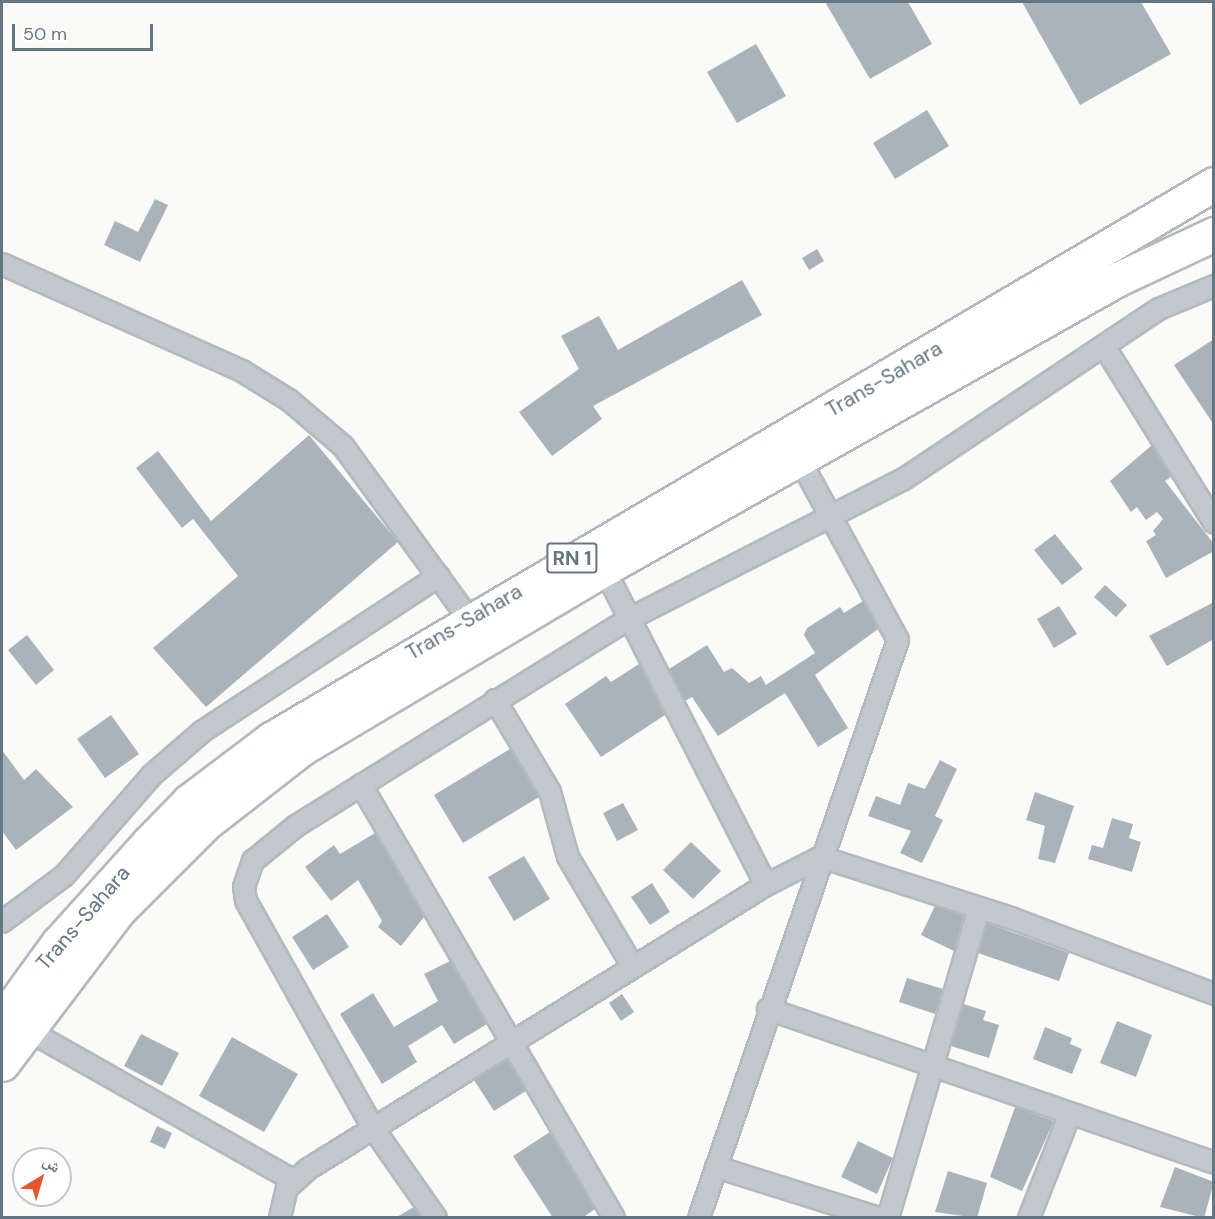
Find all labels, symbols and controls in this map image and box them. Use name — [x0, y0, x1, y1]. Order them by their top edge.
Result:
scale bar — [15, 12, 156, 50]
text: 50 m — [23, 22, 67, 46]
street label: Trans-Sahara — [821, 336, 947, 422]
road number: RN 1 — [545, 541, 599, 575]
street label: Trans-Sahara — [401, 579, 527, 665]
street label: Trans-Sahara — [31, 861, 135, 975]
north arrow — [12, 1147, 72, 1207]
text: ش — [39, 1150, 65, 1177]

